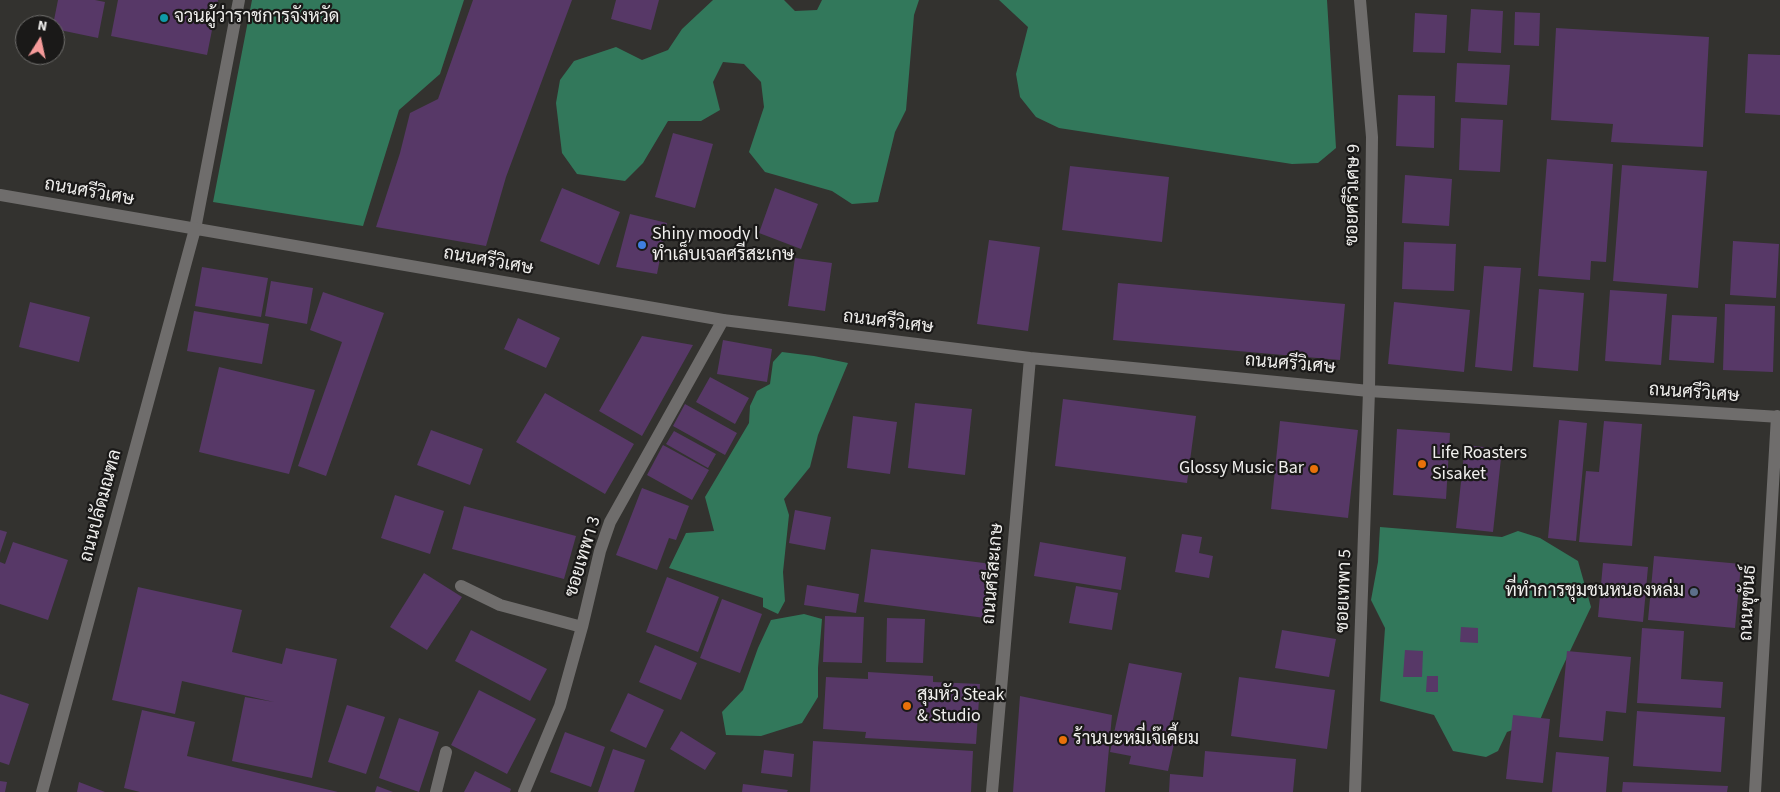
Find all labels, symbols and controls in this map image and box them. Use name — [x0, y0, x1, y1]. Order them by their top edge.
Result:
place label: จวนผู้ว่าราชการจังหวัด — [174, 7, 339, 29]
marker: จวนผู้ว่าราชการจังหวัด — [158, 12, 170, 24]
north arrow — [15, 15, 65, 65]
text: N — [36, 16, 49, 37]
street label: ซอยศรีวิเศษ 9 — [1342, 144, 1366, 246]
street label: ถนนศรีวิเศษ — [42, 174, 136, 212]
place label: Shiny moody l ทำเล็บเจลศรีสะเกษ — [652, 224, 794, 266]
marker: Shiny moody l ทำเล็บเจลศรีสะเกษ — [636, 239, 648, 251]
street label: ถนนศรีวิเศษ — [441, 243, 535, 281]
street label: ถนนศรีวิเศษ — [842, 307, 934, 339]
street label: ถนนศรีวิเศษ — [1244, 350, 1336, 380]
street label: ถนนศรีวิเศษ — [1648, 380, 1740, 408]
place label: Life Roasters Sisaket — [1432, 443, 1527, 486]
street label: ถนนปลัดมณฑล — [77, 447, 127, 565]
place label: Glossy Music Bar — [1179, 458, 1304, 480]
marker: Life Roasters Sisaket — [1416, 458, 1428, 470]
marker: Glossy Music Bar — [1308, 463, 1320, 475]
street label: ซอยเทพา 3 — [561, 514, 607, 600]
street label: ถนนศรีสะเกษ — [979, 523, 1009, 625]
street label: ซอยเทพา 5 — [1333, 549, 1357, 633]
street label: ถนนขุขันธ์ — [1736, 564, 1762, 642]
place label: ที่ทำการชุมชนหนองหล่ม — [1505, 581, 1684, 603]
marker: ที่ทำการชุมชนหนองหล่ม — [1688, 586, 1700, 598]
place label: สุมหัว Steak & Studio — [917, 685, 1004, 728]
marker: สุมหัว Steak & Studio — [901, 700, 913, 712]
place label: ร้านบะหมี่เจ๊เคี้ยม — [1073, 729, 1199, 751]
marker: ร้านบะหมี่เจ๊เคี้ยม — [1057, 734, 1069, 746]

